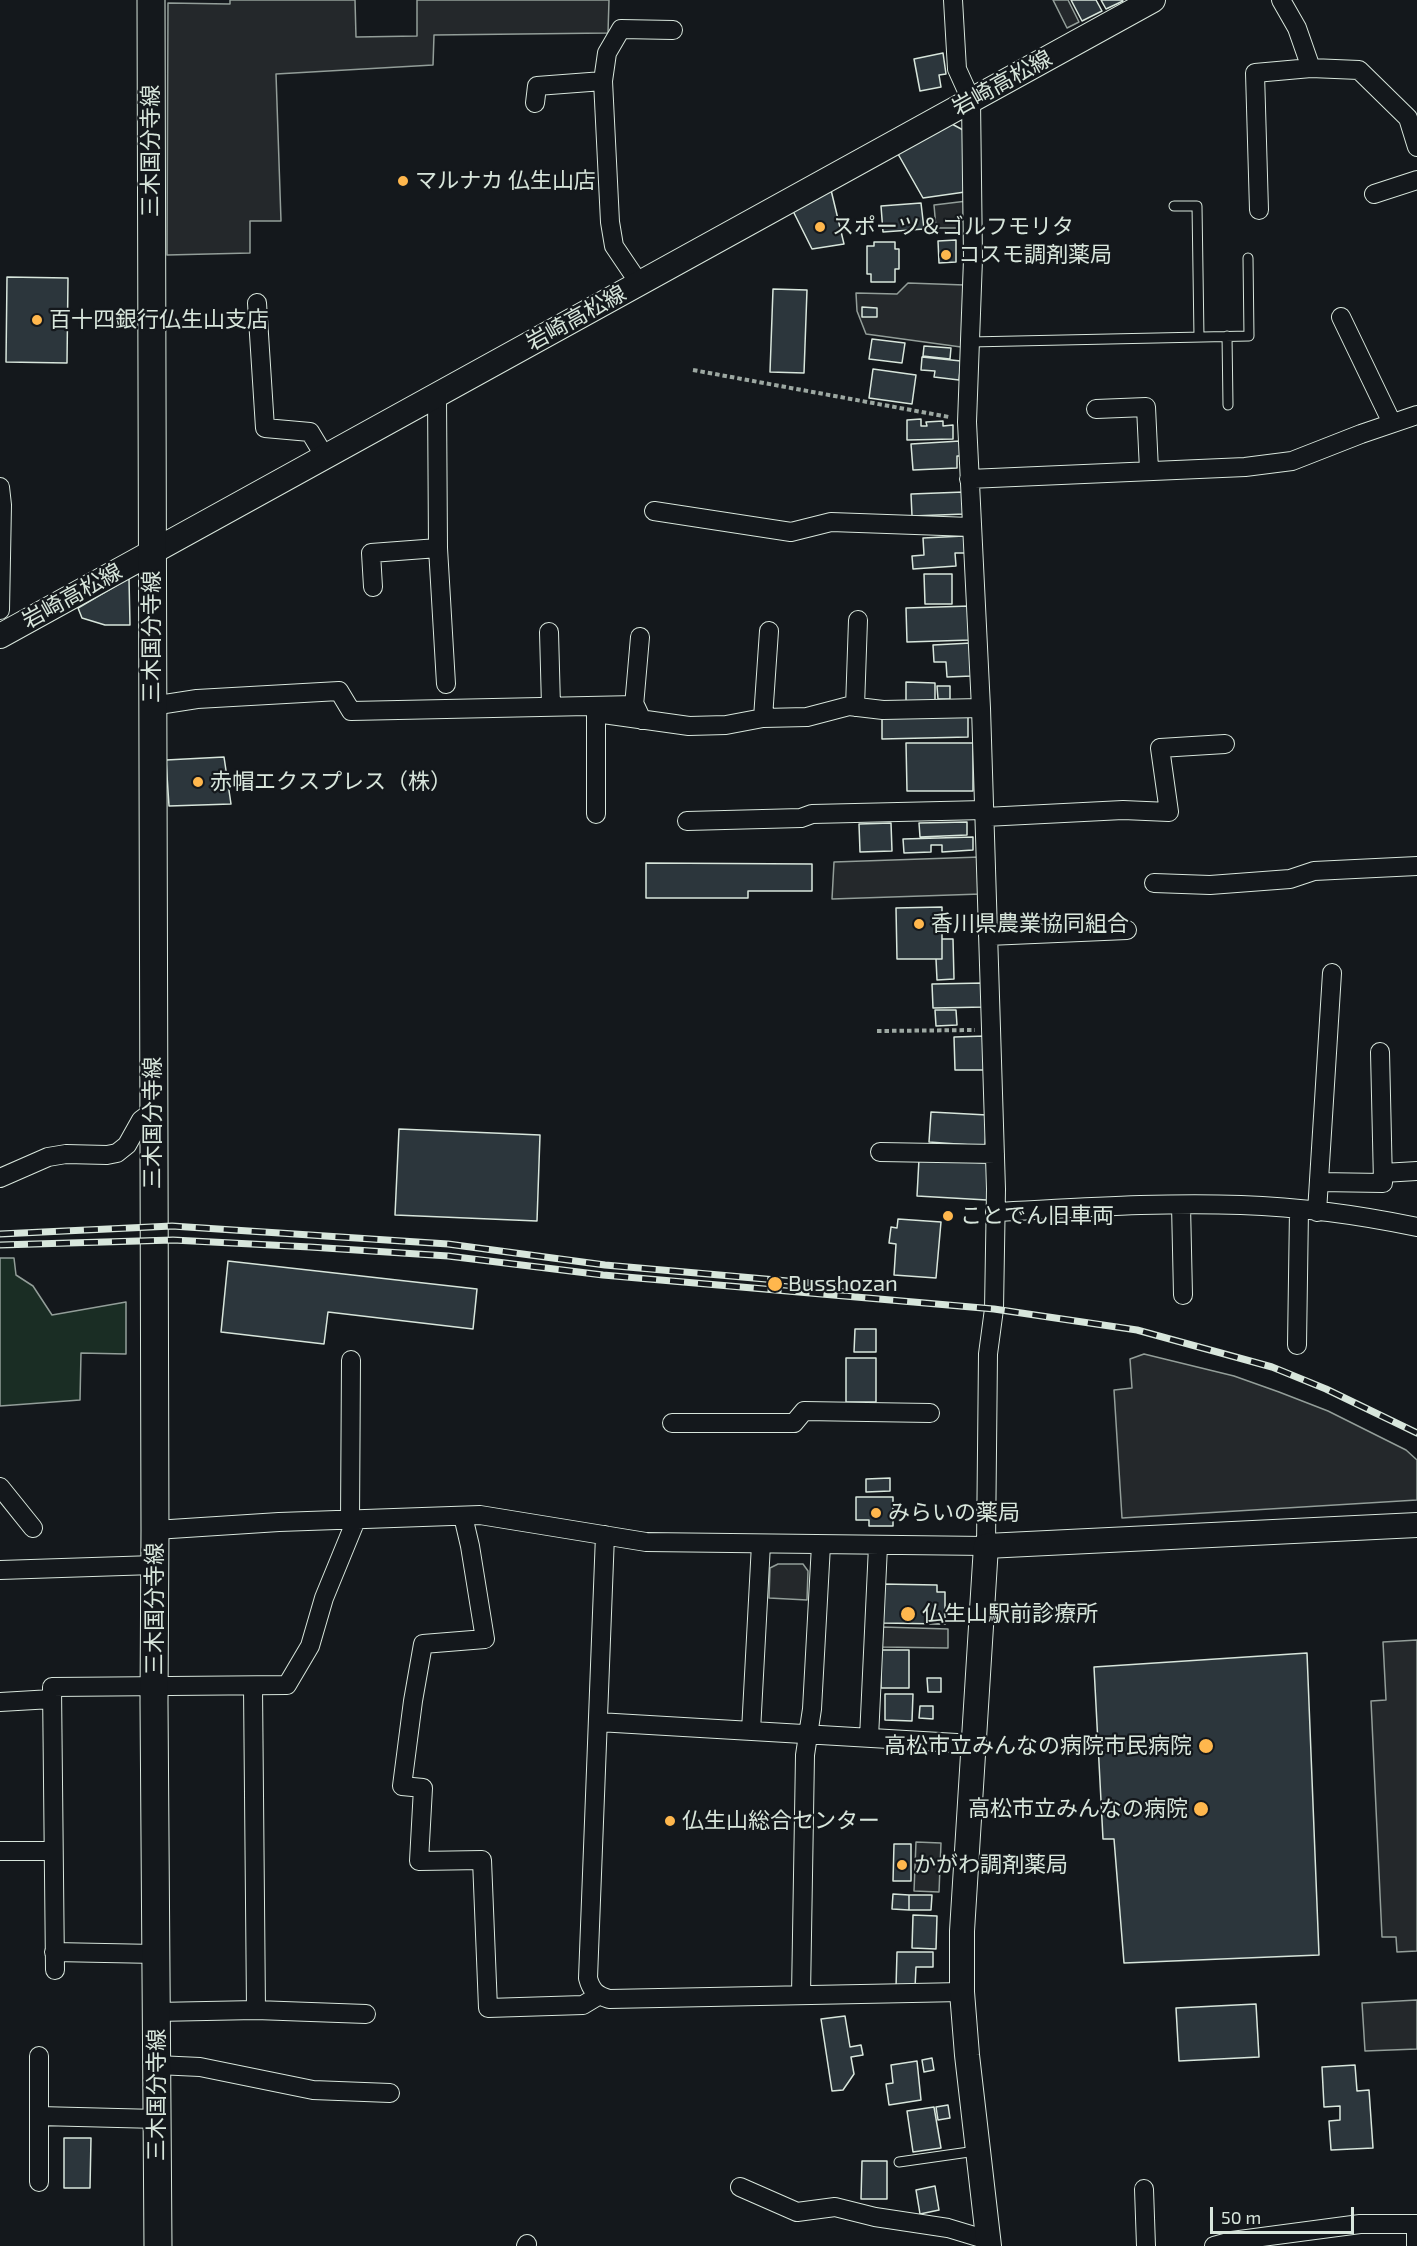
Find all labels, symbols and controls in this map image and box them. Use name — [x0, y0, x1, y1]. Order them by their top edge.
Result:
street label: 岩崎高松線 — [947, 45, 1057, 121]
street label: 三木国分寺線 — [138, 85, 164, 217]
place label: マルナカ 仏生山店 — [415, 168, 596, 194]
marker: マルナカ 仏生山店 — [396, 174, 410, 188]
place label: スポーツ＆ゴルフモリタ — [832, 214, 1074, 240]
marker: スポーツ＆ゴルフモリタ — [813, 220, 827, 234]
place label: コスモ調剤薬局 — [958, 242, 1112, 268]
marker: コスモ調剤薬局 — [939, 248, 953, 262]
street label: 岩崎高松線 — [521, 280, 631, 356]
place label: 百十四銀行仏生山支店 — [49, 307, 269, 333]
marker: 百十四銀行仏生山支店 — [30, 313, 44, 327]
street label: 岩崎高松線 — [17, 558, 127, 634]
street label: 三木国分寺線 — [139, 571, 165, 703]
place label: 赤帽エクスプレス（株） — [210, 769, 452, 795]
marker: 赤帽エクスプレス（株） — [191, 775, 205, 789]
place label: 香川県農業協同組合 — [931, 911, 1129, 937]
marker: 香川県農業協同組合 — [912, 917, 926, 931]
street label: 三木国分寺線 — [140, 1057, 166, 1189]
place label: ことでん旧車両 — [960, 1203, 1114, 1229]
marker: ことでん旧車両 — [941, 1209, 955, 1223]
place label: Busshozan — [788, 1271, 898, 1297]
marker: Busshozan — [766, 1275, 784, 1293]
place label: みらいの薬局 — [888, 1500, 1020, 1526]
marker: みらいの薬局 — [869, 1506, 883, 1520]
street label: 三木国分寺線 — [142, 1543, 168, 1675]
place label: 仏生山駅前診療所 — [922, 1601, 1098, 1627]
marker: 仏生山駅前診療所 — [899, 1605, 917, 1623]
place label: 高松市立みんなの病院市民病院 — [884, 1733, 1192, 1759]
marker: 高松市立みんなの病院市民病院 — [1197, 1737, 1215, 1755]
place label: 高松市立みんなの病院 — [968, 1796, 1188, 1822]
marker: 高松市立みんなの病院 — [1192, 1800, 1210, 1818]
place label: 仏生山総合センター — [682, 1808, 880, 1834]
marker: 仏生山総合センター — [663, 1814, 677, 1828]
place label: かがわ調剤薬局 — [914, 1852, 1068, 1878]
marker: かがわ調剤薬局 — [895, 1858, 909, 1872]
street label: 三木国分寺線 — [144, 2029, 170, 2161]
scale bar — [1213, 2195, 1357, 2233]
text: 50 m — [1221, 2206, 1261, 2228]

